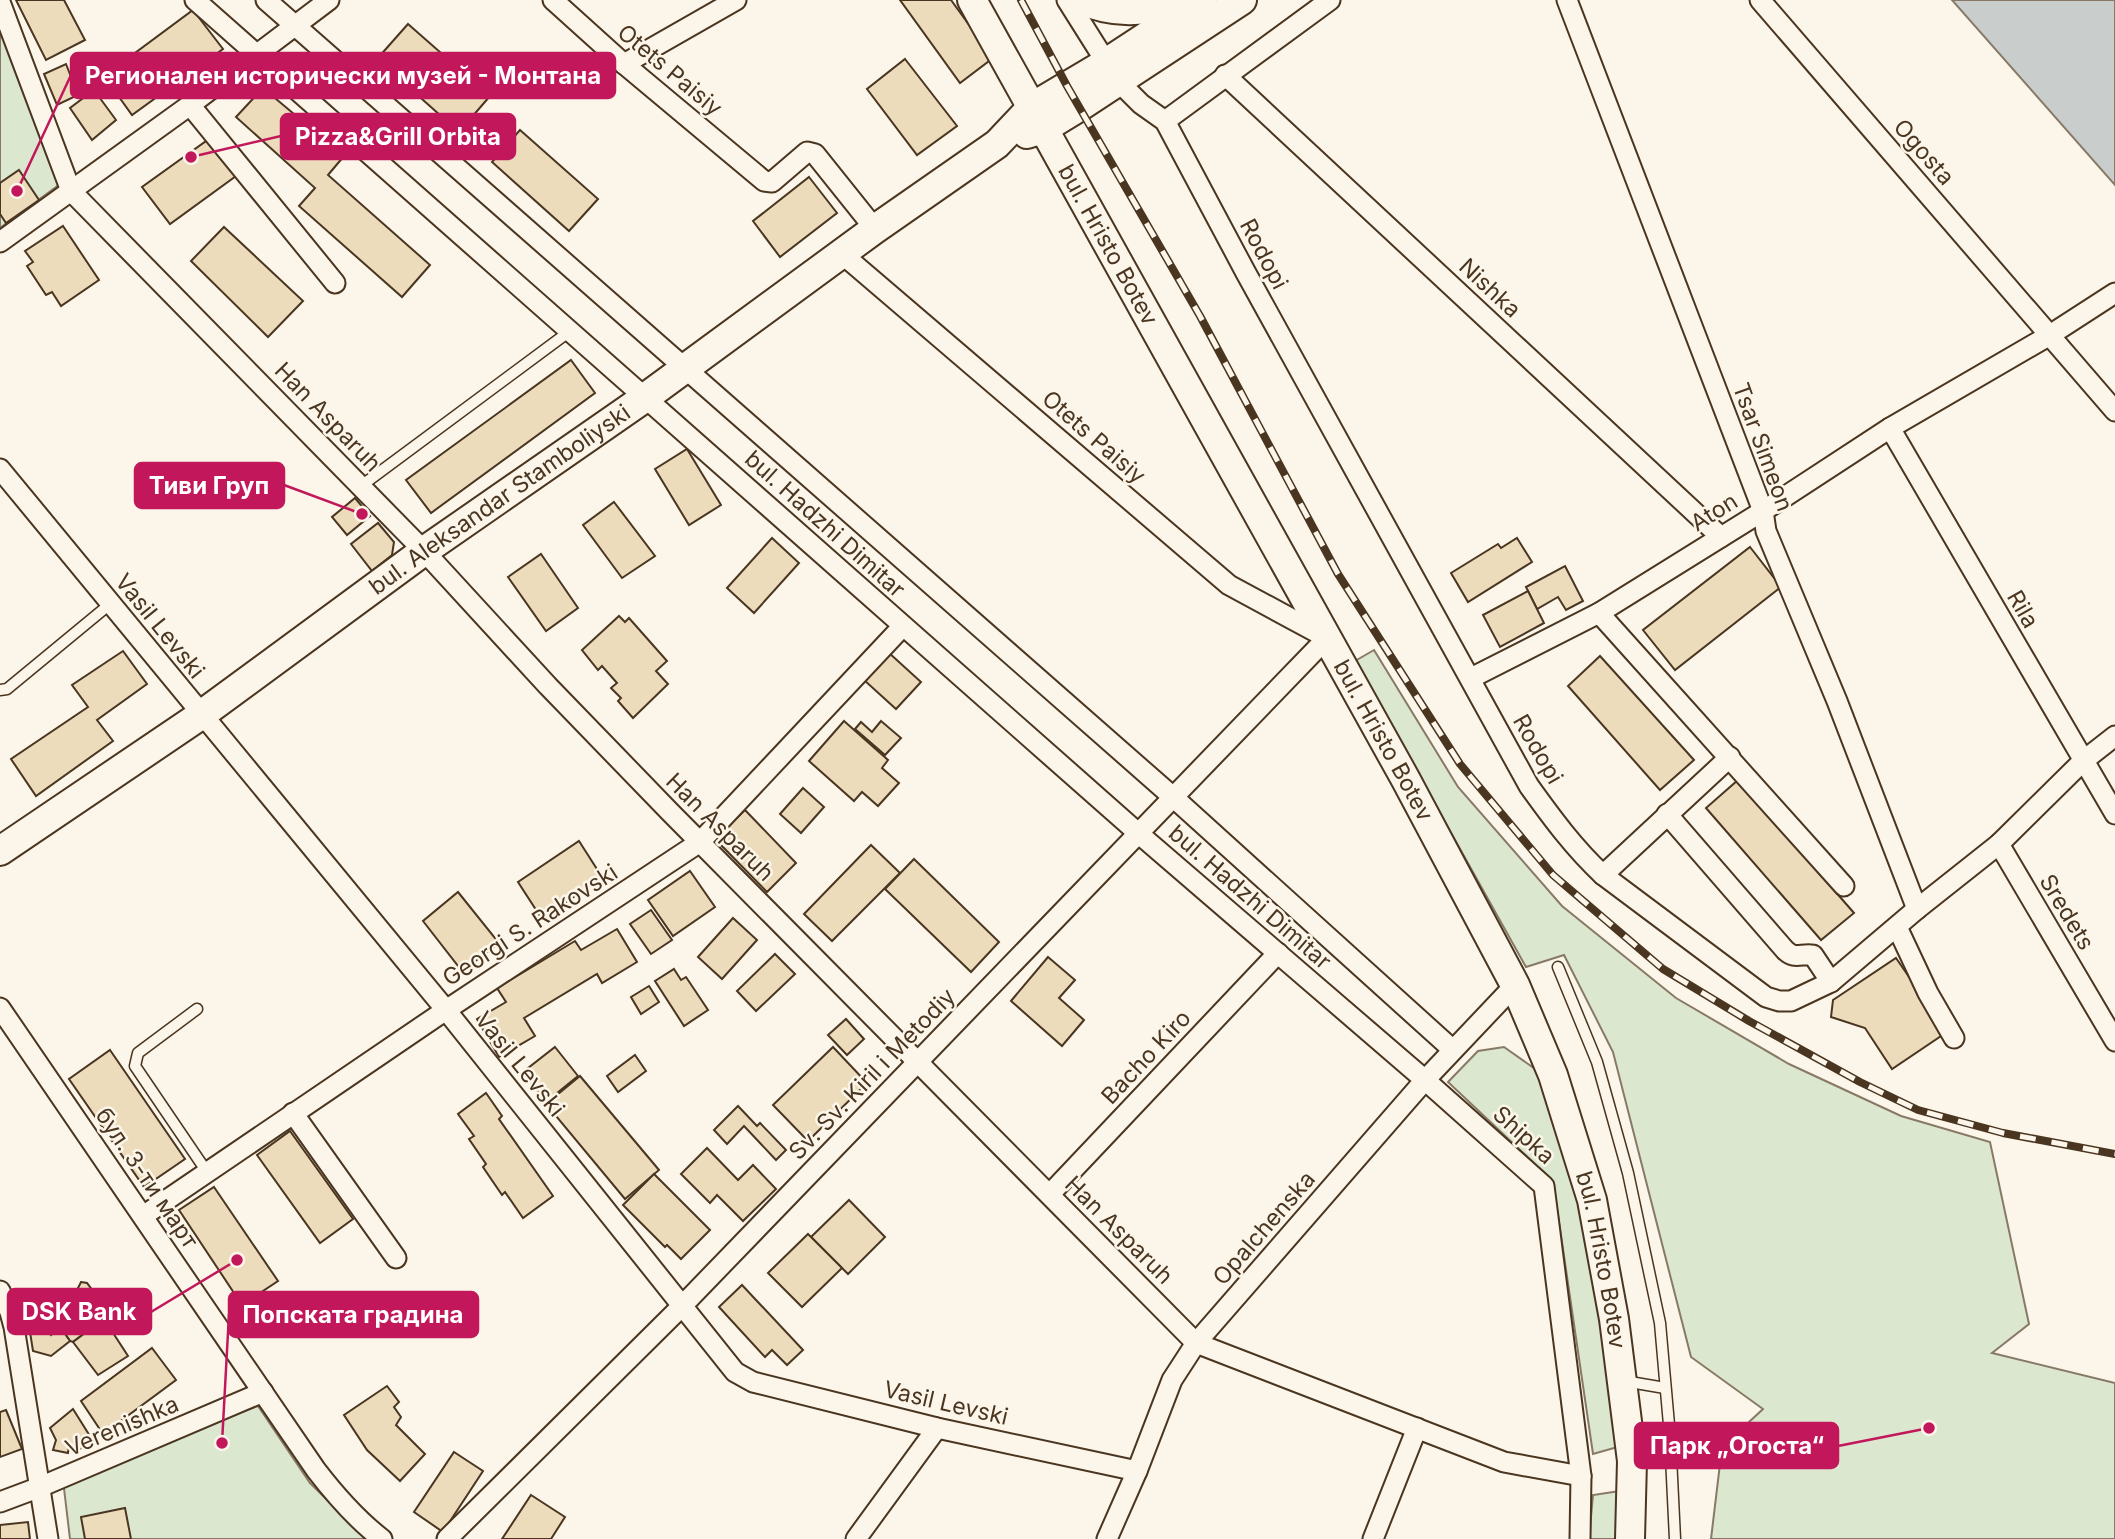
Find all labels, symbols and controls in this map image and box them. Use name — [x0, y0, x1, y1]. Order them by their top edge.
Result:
street label: Otets Paisiy — [612, 18, 728, 122]
callout: Регионален исторически музей - Монтана — [71, 53, 615, 98]
text: Регионален исторически музей - Монтана — [85, 61, 601, 90]
street label: Ogosta — [1888, 113, 1960, 191]
callout: Pizza&Grill Orbita — [281, 114, 515, 159]
text: Pizza&Grill Orbita — [295, 122, 501, 151]
street label: bul. Hristo Botev — [1052, 159, 1164, 330]
street label: Rodopi — [1234, 214, 1294, 294]
street label: Nishka — [1453, 252, 1527, 324]
street label: Han Asparuh — [269, 357, 387, 477]
street label: Tsar Simeon — [1727, 379, 1799, 515]
street label: Otets Paisiy — [1037, 384, 1152, 490]
street label: bul. Aleksandar Stamboliyski — [364, 398, 636, 601]
street label: bul. Hadzhi Dimitar — [739, 445, 911, 604]
callout: Тиви Груп — [135, 463, 284, 508]
text: Тиви Груп — [149, 471, 269, 500]
street label: Aton — [1685, 487, 1743, 537]
street label: Vasil Levski — [109, 568, 211, 684]
street label: Rila — [2001, 585, 2045, 633]
street label: bul. Hristo Botev — [1328, 655, 1439, 826]
street label: Rodopi — [1507, 709, 1569, 789]
street label: Han Asparuh — [660, 767, 780, 887]
street label: bul. Hadzhi Dimitar — [1163, 819, 1337, 975]
street label: Georgi S. Rakovski — [437, 858, 623, 992]
street label: Sredets — [2034, 869, 2100, 955]
street label: Sv. Sv. Kiril i Metodiy — [783, 982, 961, 1166]
street label: Bacho Kiro — [1095, 1004, 1197, 1110]
street label: Vasil Levski — [469, 1006, 571, 1122]
street label: Shipka — [1487, 1100, 1561, 1170]
street label: бул. 3-ти март — [90, 1103, 204, 1254]
street label: Opalchenska — [1207, 1165, 1321, 1291]
street label: bul. Hristo Botev — [1570, 1168, 1632, 1350]
street label: Han Asparuh — [1059, 1170, 1179, 1290]
callout: DSK Bank — [8, 1289, 151, 1334]
callout: Попската градина — [229, 1292, 478, 1337]
text: DSK Bank — [22, 1297, 136, 1326]
text: Попската градина — [242, 1300, 464, 1329]
street label: Vasil Levski — [881, 1375, 1011, 1431]
street label: Verenishka — [61, 1390, 183, 1462]
callout: Парк „Огоста“ — [1635, 1423, 1838, 1468]
text: Парк „Огоста“ — [1650, 1431, 1824, 1460]

